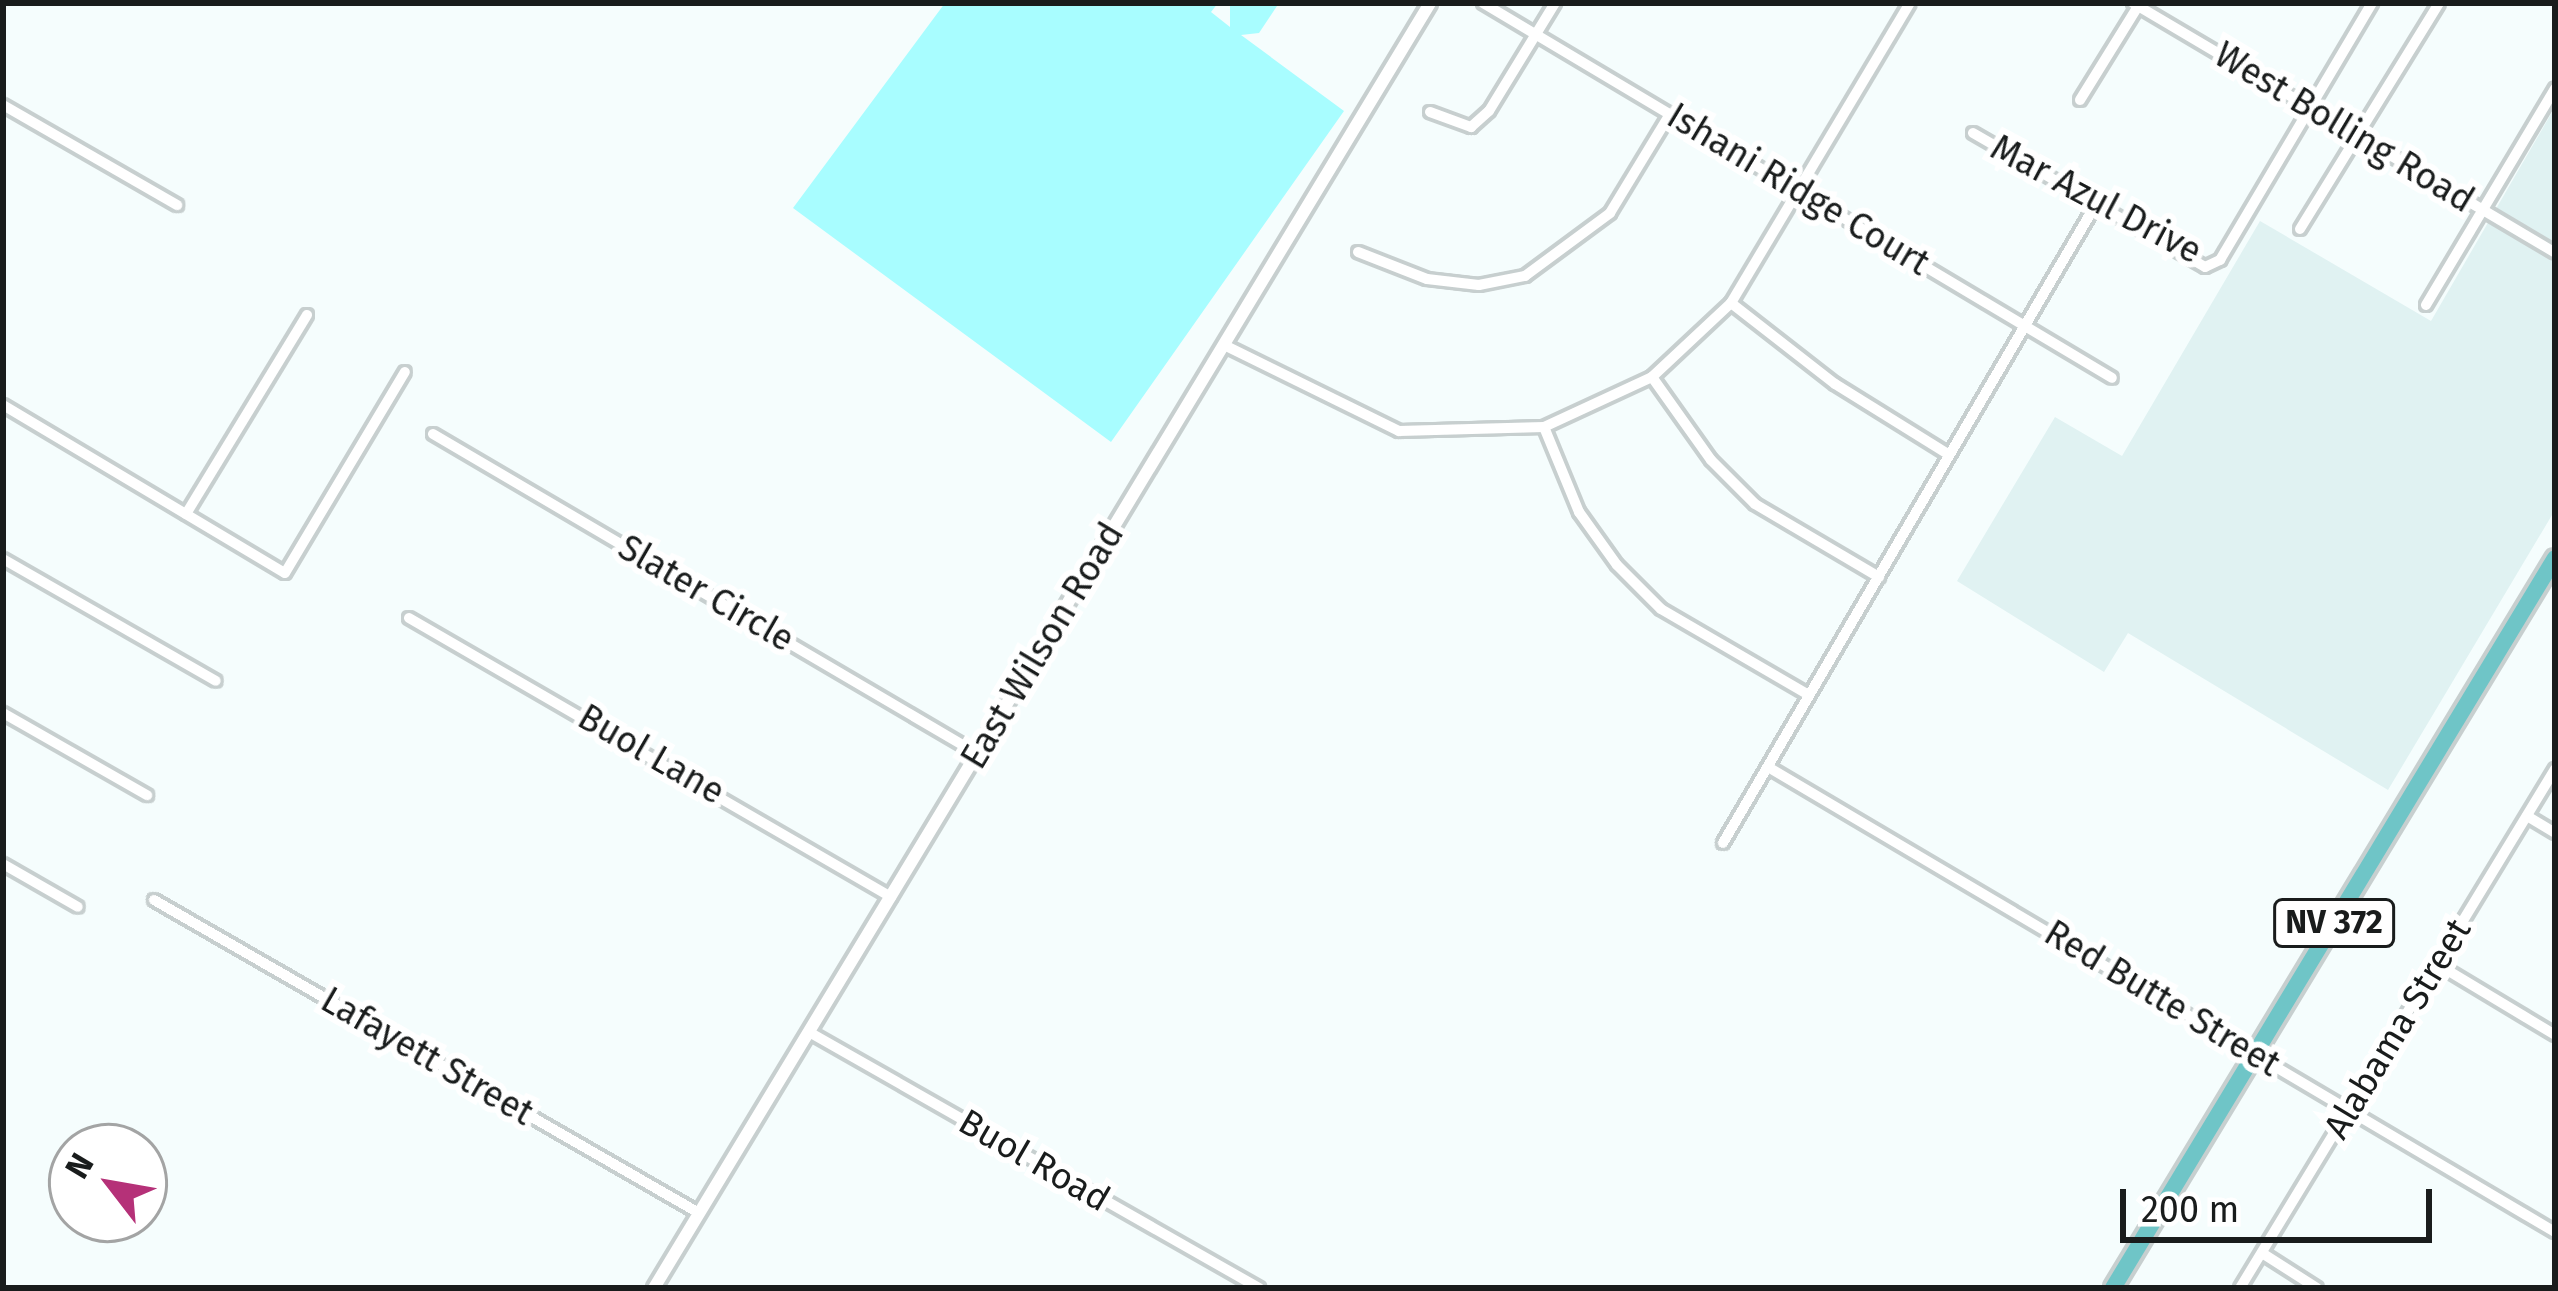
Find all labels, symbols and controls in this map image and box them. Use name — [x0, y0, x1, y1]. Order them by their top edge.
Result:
street label: West Bolling Road — [2206, 34, 2482, 222]
street label: Ishani Ridge Court — [1659, 95, 1937, 285]
street label: Mar Azul Drive — [1983, 126, 2209, 274]
street label: East Wilson Road — [953, 515, 1133, 777]
street label: Slater Circle — [611, 526, 801, 662]
street label: Buol Lane — [570, 696, 732, 814]
road number: NV 372 — [2271, 896, 2397, 950]
street label: Alabama Street — [2315, 911, 2481, 1147]
street label: Red Butte Street — [2036, 912, 2288, 1086]
street label: Lafayett Street — [313, 979, 541, 1135]
street label: Buol Road — [951, 1101, 1117, 1221]
north arrow — [48, 1123, 168, 1243]
text: N — [57, 1146, 102, 1186]
scale bar — [2126, 1165, 2438, 1239]
text: 200 m — [2141, 1188, 2239, 1232]

